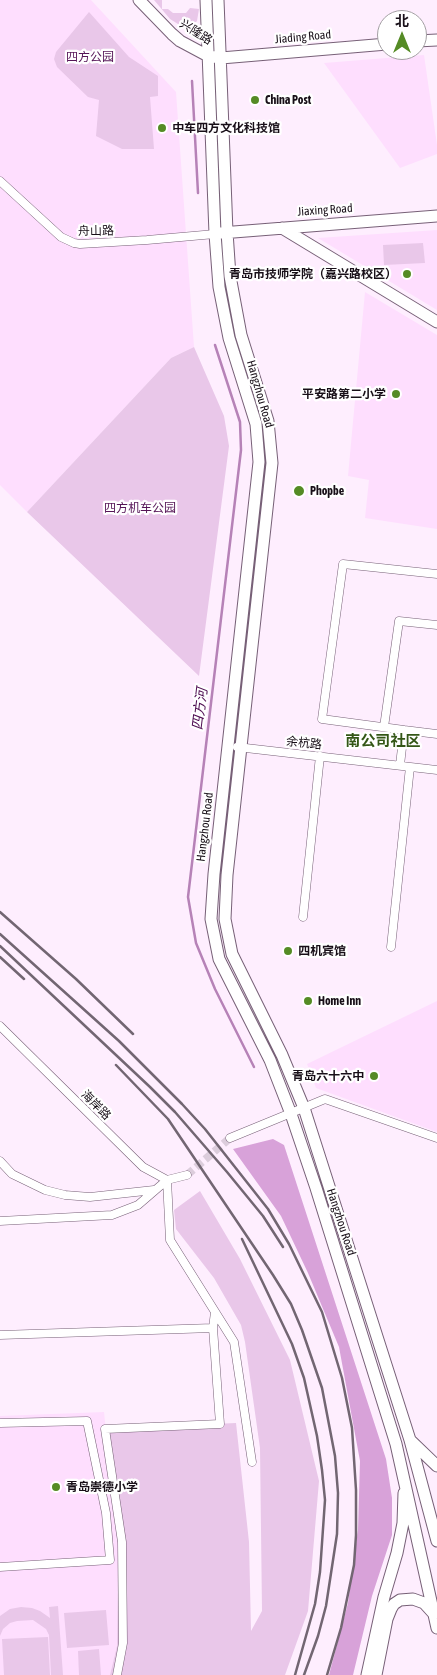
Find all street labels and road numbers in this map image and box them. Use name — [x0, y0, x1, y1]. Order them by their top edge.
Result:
street label: 兴隆路 — [177, 16, 215, 48]
street label: Jiading Road — [274, 27, 332, 47]
street label: Jiaxing Road — [297, 201, 353, 219]
street label: 舟山路 — [78, 223, 114, 239]
street label: Hangzhou Road — [243, 359, 277, 429]
street label: 余杭路 — [285, 734, 323, 752]
street label: Hangzhou Road — [194, 792, 216, 862]
street label: 海岸路 — [78, 1087, 114, 1123]
street label: Hangzhou Road — [323, 1187, 359, 1257]

